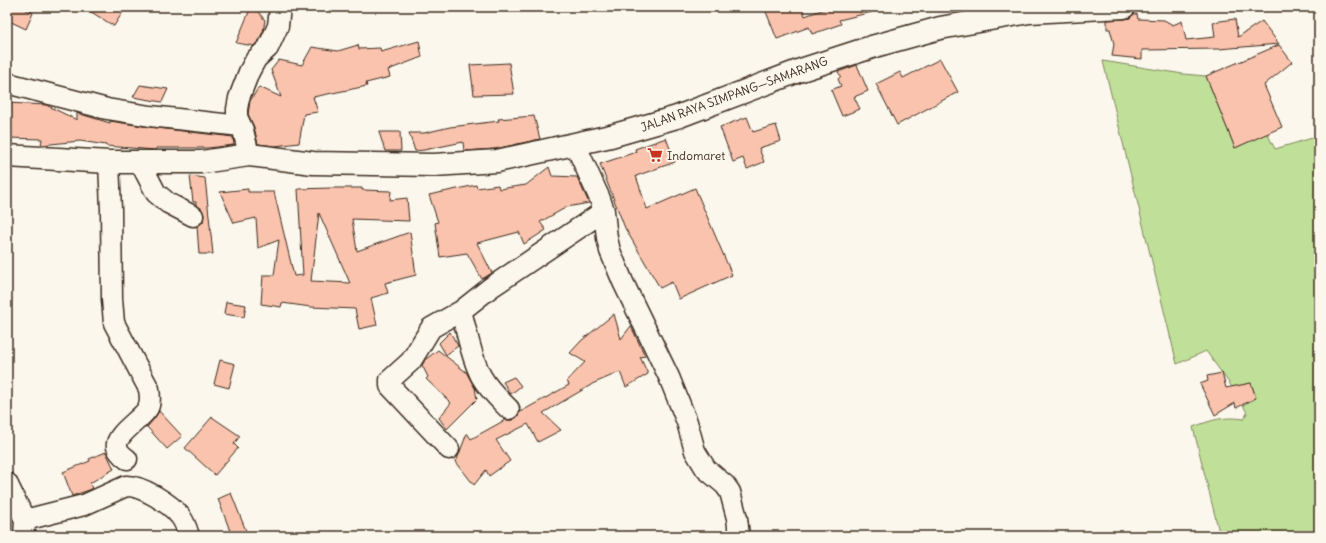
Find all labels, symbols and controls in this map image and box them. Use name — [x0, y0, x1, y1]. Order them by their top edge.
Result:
street label: JALAN RAYA SIMPANG—SAMARANG — [638, 53, 830, 135]
supermarket icon: Indomaret — [646, 146, 664, 164]
place label: Indomaret — [667, 148, 725, 163]

